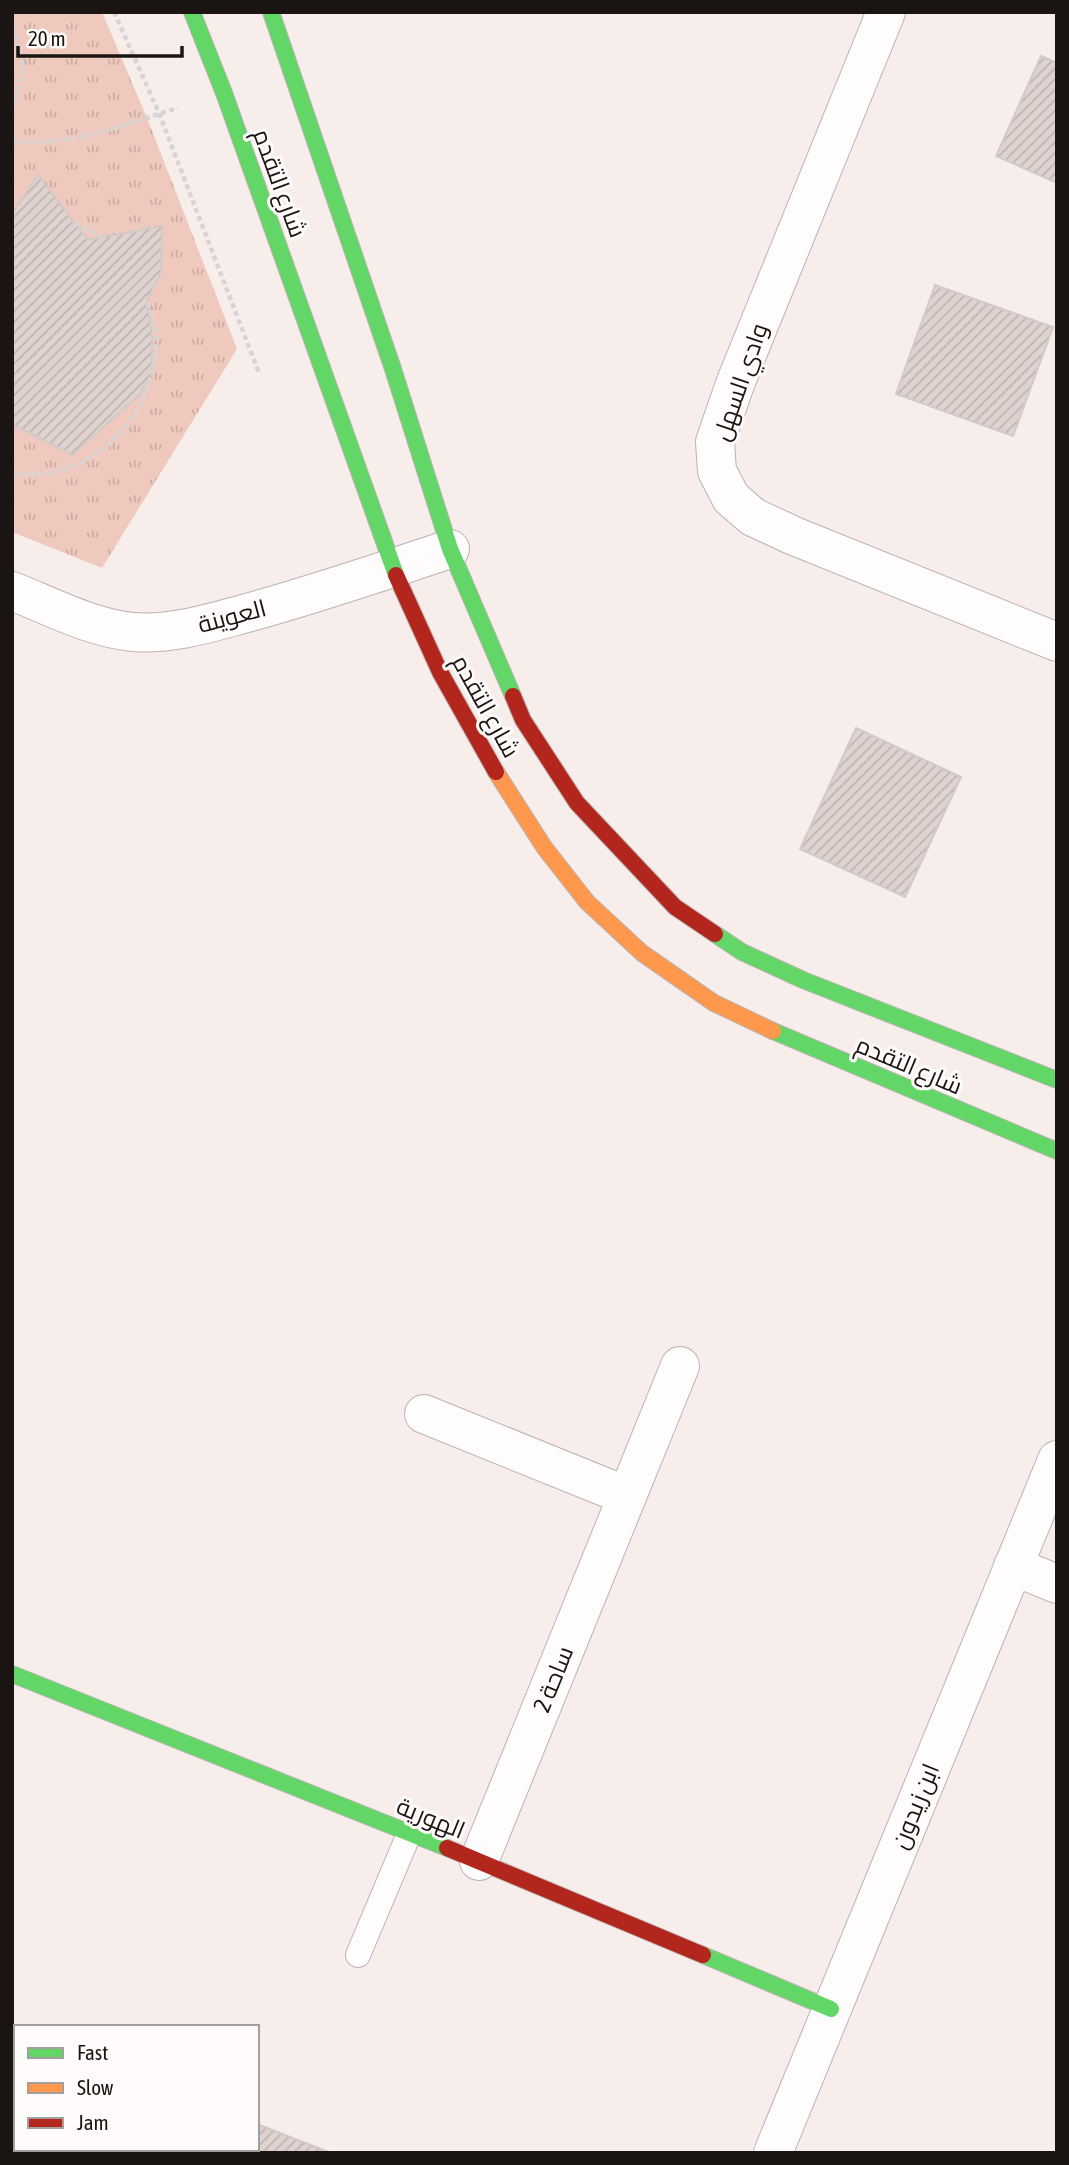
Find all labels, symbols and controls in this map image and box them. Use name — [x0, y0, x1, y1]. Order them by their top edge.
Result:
scale bar — [18, 14, 182, 58]
text: 20 m — [28, 26, 66, 50]
street label: شارع التقدم — [245, 125, 312, 242]
street label: وادي السهل — [707, 320, 777, 446]
street label: العوينة — [195, 594, 269, 638]
street label: شارع التقدم — [444, 650, 525, 763]
street label: شارع التقدم — [851, 1030, 966, 1102]
street label: ساحة 2 — [528, 1642, 578, 1716]
street label: ابن زيدون — [886, 1759, 945, 1853]
street label: الهورية — [393, 1792, 469, 1845]
legend — [14, 2025, 259, 2151]
text: Fast — [77, 2040, 108, 2064]
text: Slow — [77, 2075, 114, 2099]
text: Jam — [77, 2110, 109, 2134]

